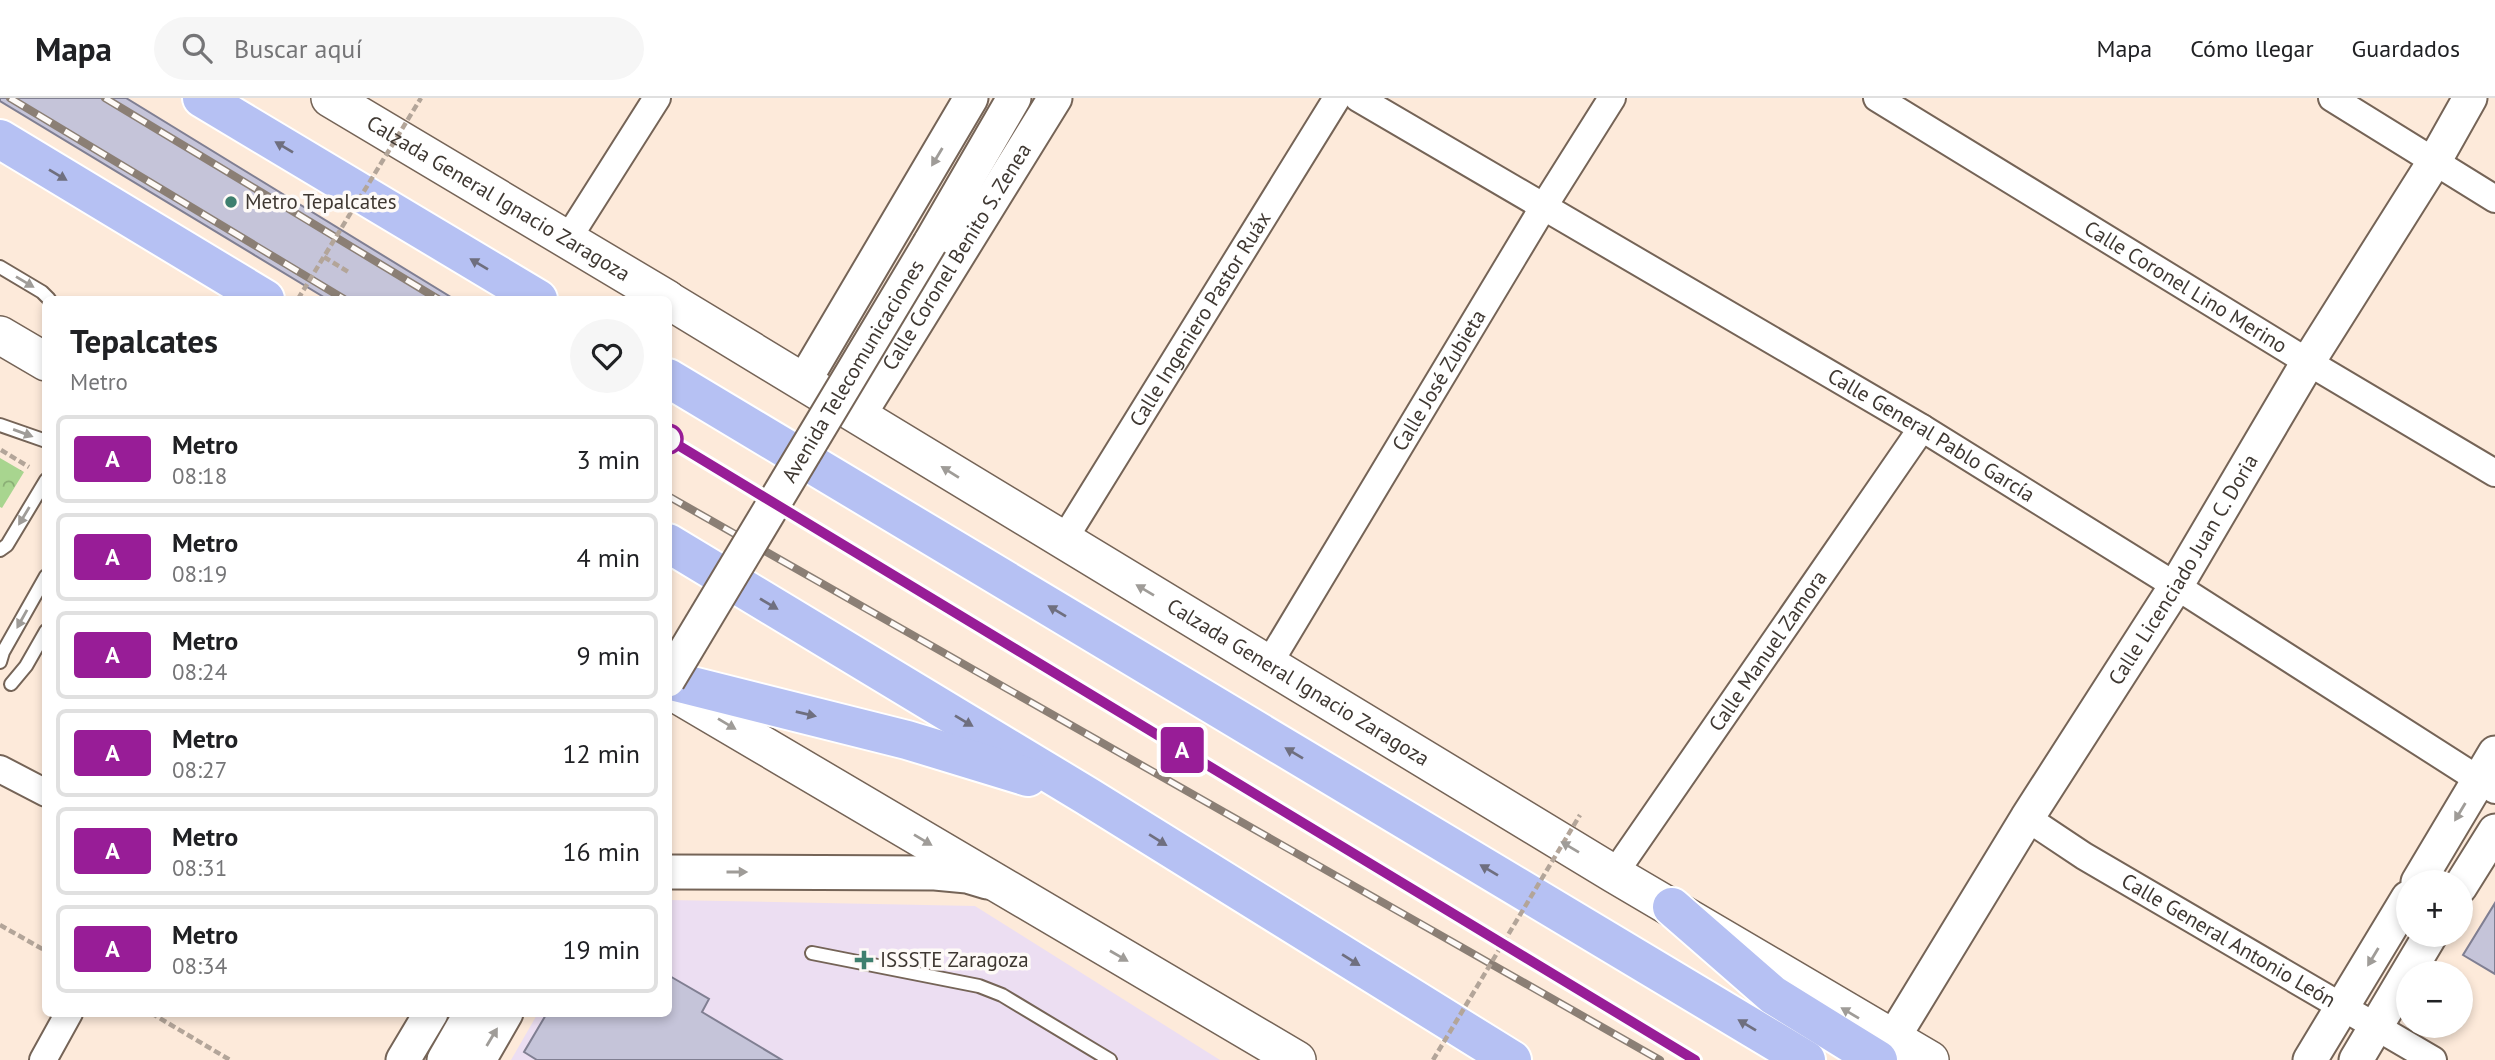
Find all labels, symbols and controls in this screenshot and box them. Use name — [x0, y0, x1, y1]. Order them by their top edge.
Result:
search box — [154, 17, 644, 80]
text: Mapa — [35, 27, 112, 70]
icon: search — [178, 29, 216, 67]
text: Buscar aquí — [234, 32, 362, 65]
text: Mapa — [2096, 33, 2152, 64]
text: Cómo llegar — [2190, 33, 2314, 64]
text: Guardados — [2352, 33, 2460, 64]
street label: Calzada General Ignacio Zaragoza — [362, 109, 635, 287]
street label: Calle Coronel Benito S. Zenea — [876, 138, 1037, 375]
one-way arrow — [275, 141, 294, 153]
one-way arrow — [930, 147, 943, 166]
one-way arrow — [49, 168, 68, 181]
place label: Metro Tepalcates — [245, 188, 397, 215]
marker: Metro Tepalcates — [223, 194, 239, 210]
street label: Calle Ingeniero Pastor Ruáx — [1123, 206, 1277, 431]
street label: Calle Coronel Lino Merino — [2079, 214, 2292, 359]
street label: Avenida Telecomunicaciones — [775, 255, 930, 487]
one-way arrow — [470, 258, 489, 270]
one-way arrow — [16, 276, 35, 289]
street label: Calle José Zubieta — [1386, 305, 1492, 456]
text: Tepalcates — [70, 319, 218, 362]
button: heart — [570, 319, 644, 393]
street label: Calle General Pablo García — [1823, 362, 2040, 508]
text: Metro — [70, 367, 128, 396]
unlabelled marker — [653, 424, 683, 454]
one-way arrow — [12, 428, 33, 439]
text: Metro — [172, 428, 238, 461]
text: A — [105, 443, 120, 474]
text: 3 min — [577, 443, 640, 476]
street label: Calle Licenciado Juan C. Doria — [2102, 449, 2264, 690]
text: 08:18 — [172, 461, 227, 490]
one-way arrow — [941, 466, 960, 478]
one-way arrow — [18, 506, 30, 525]
text: Metro — [172, 526, 238, 559]
text: A — [105, 541, 120, 572]
text: 4 min — [577, 541, 640, 574]
text: 08:19 — [172, 559, 227, 588]
street label: Calle Manuel Zamora — [1703, 565, 1833, 736]
one-way arrow — [1135, 584, 1154, 597]
street label: Calzada General Ignacio Zaragoza — [1162, 592, 1435, 772]
one-way arrow — [759, 597, 778, 610]
one-way arrow — [1047, 604, 1066, 617]
one-way arrow — [16, 609, 28, 628]
text: Metro — [172, 624, 238, 657]
text: A — [105, 639, 120, 670]
text: 9 min — [577, 639, 640, 672]
text: 08:24 — [172, 657, 227, 686]
one-way arrow — [795, 709, 817, 720]
one-way arrow — [954, 715, 973, 728]
one-way arrow — [718, 718, 737, 730]
text: Metro — [172, 722, 238, 755]
line badge: A — [1159, 727, 1205, 773]
text: A — [1175, 734, 1189, 765]
text: A — [105, 737, 120, 768]
text: 12 min — [562, 737, 640, 770]
one-way arrow — [1284, 747, 1304, 759]
text: 08:27 — [172, 755, 227, 784]
one-way arrow — [2454, 802, 2467, 822]
text: Metro — [172, 820, 238, 853]
one-way arrow — [1148, 833, 1167, 846]
one-way arrow — [913, 834, 932, 847]
text: A — [105, 835, 120, 866]
text: 16 min — [562, 835, 640, 868]
one-way arrow — [1561, 841, 1580, 853]
text: 08:31 — [172, 853, 227, 882]
one-way arrow — [1480, 864, 1499, 876]
one-way arrow — [726, 866, 748, 878]
street label: Calle General Antonio León — [2117, 867, 2341, 1013]
map controls — [2396, 870, 2473, 1038]
button: + — [2396, 870, 2473, 947]
text: Metro — [172, 918, 238, 951]
text: A — [105, 933, 120, 964]
text: 19 min — [562, 933, 640, 966]
place label: ISSSTE Zaragoza — [880, 946, 1029, 973]
one-way arrow — [2366, 947, 2379, 966]
one-way arrow — [1109, 949, 1128, 962]
marker: ISSSTE Zaragoza — [854, 950, 874, 970]
text: 08:34 — [172, 951, 227, 980]
one-way arrow — [1341, 953, 1361, 966]
button: − — [2396, 961, 2473, 1038]
one-way arrow — [1841, 1007, 1860, 1019]
one-way arrow — [1738, 1019, 1757, 1031]
one-way arrow — [486, 1027, 499, 1046]

